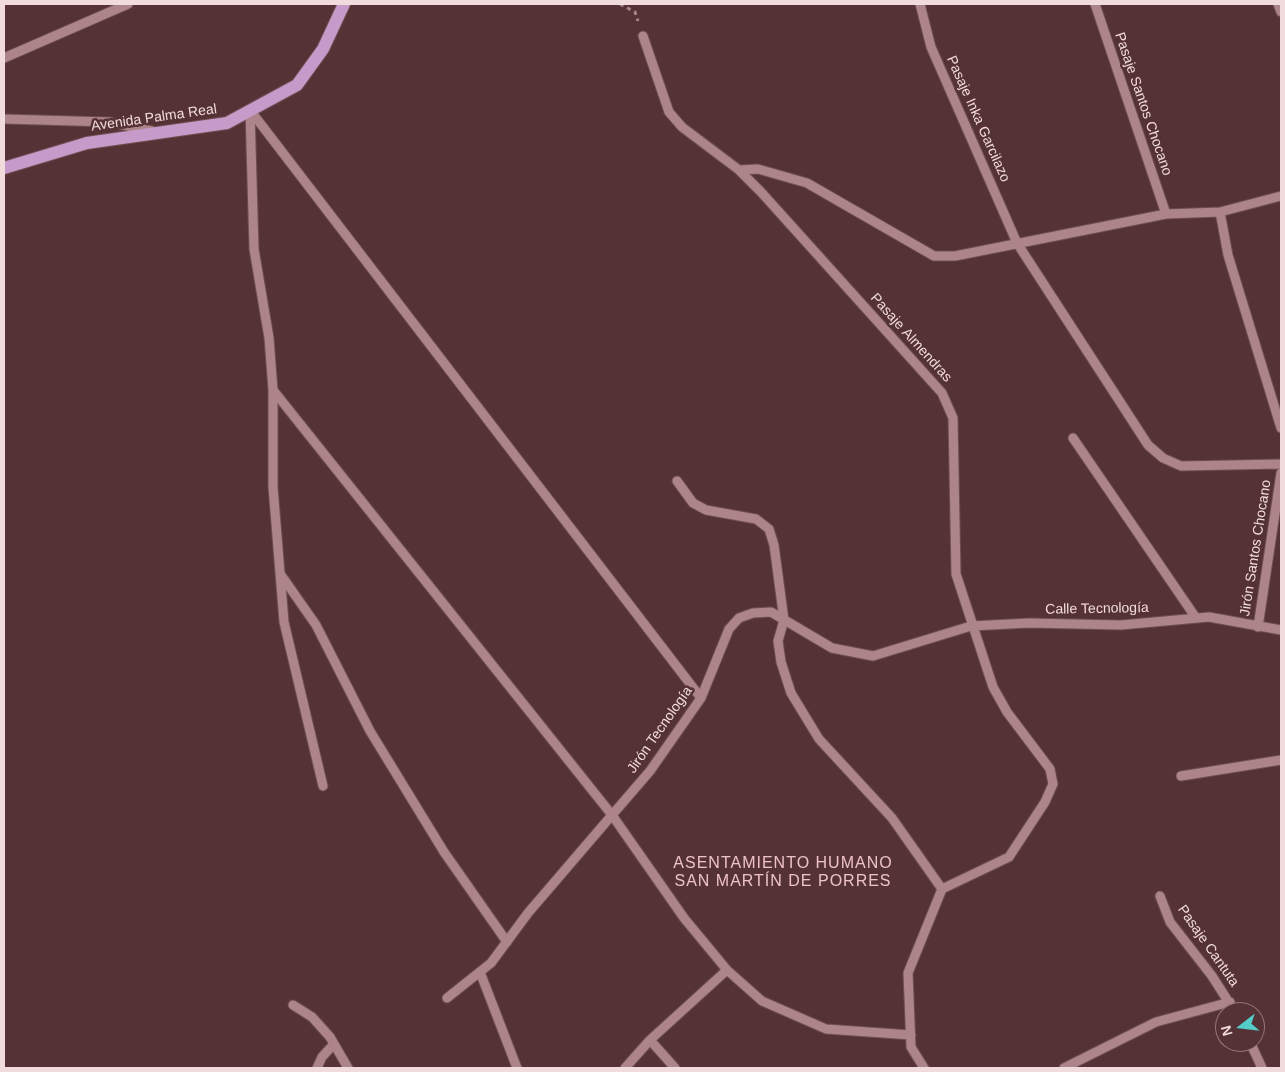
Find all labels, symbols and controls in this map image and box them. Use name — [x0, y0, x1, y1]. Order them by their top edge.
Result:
street label: Pasaje Santos Chocano — [1111, 30, 1175, 178]
street label: Pasaje Inka Garcilazo — [943, 53, 1013, 185]
street label: Avenida Palma Real — [90, 101, 218, 135]
street label: Pasaje Almendras — [867, 290, 955, 386]
street label: Jirón Santos Chocano — [1237, 479, 1275, 617]
street label: Calle Tecnología — [1045, 600, 1149, 618]
street label: Jirón Tecnología — [624, 683, 696, 777]
district label: ASENTAMIENTO HUMANO SAN MARTÍN DE PORRES — [671, 854, 895, 892]
street label: Pasaje Cantuta — [1174, 902, 1242, 990]
north arrow — [1215, 1002, 1265, 1052]
text: N — [1217, 1024, 1236, 1038]

